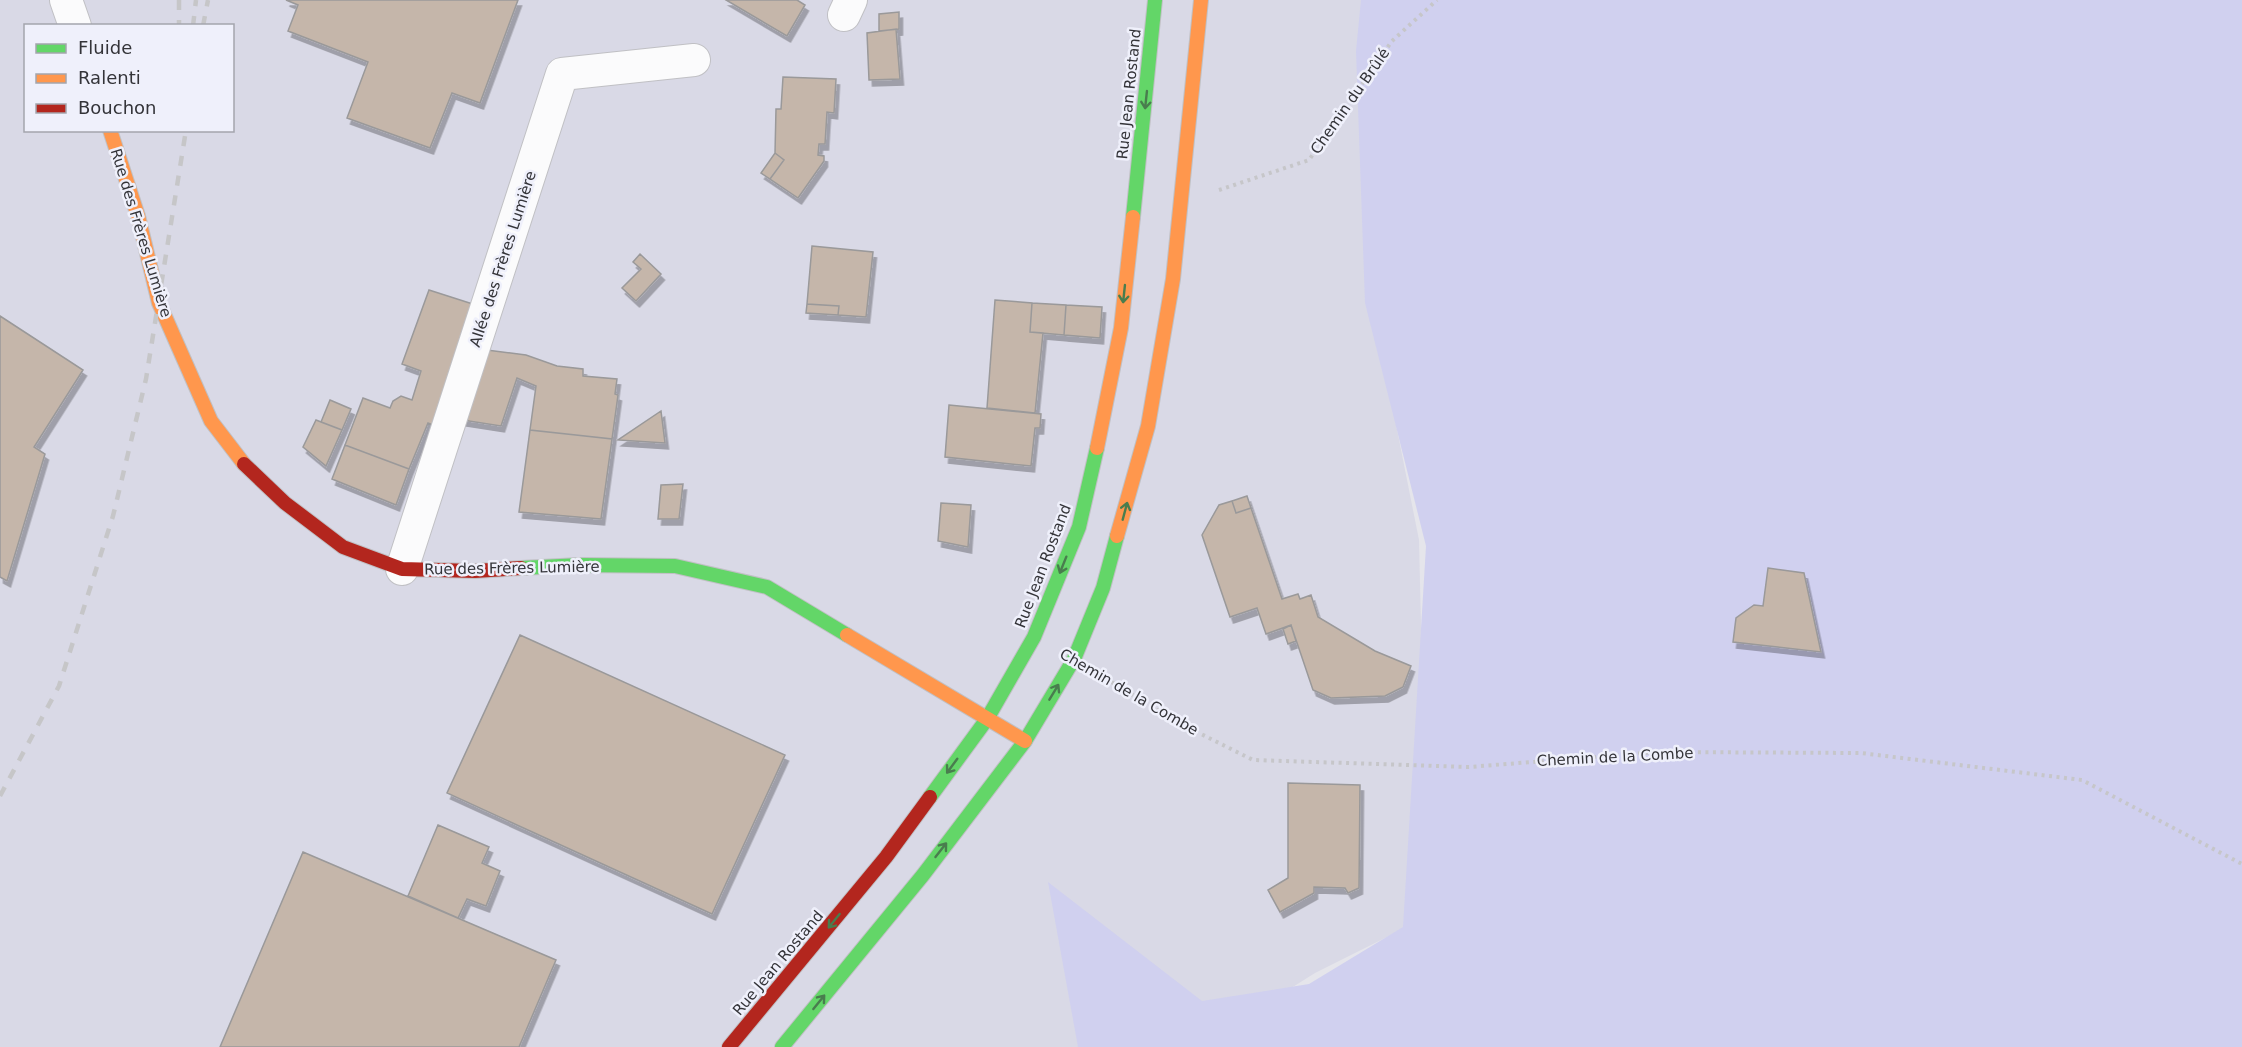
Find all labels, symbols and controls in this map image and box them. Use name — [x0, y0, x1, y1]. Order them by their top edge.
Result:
legend — [24, 24, 234, 132]
street label: Rue Jean Rostand — [1113, 28, 1145, 160]
text: Fluide — [78, 37, 132, 58]
street label: Chemin du Brûlé — [1307, 44, 1393, 158]
text: Ralenti — [78, 67, 141, 88]
one-way arrow — [1140, 90, 1151, 110]
text: Bouchon — [78, 97, 157, 118]
street label: Rue des Frères Lumière — [107, 146, 175, 320]
street label: Allée des Frères Lumière — [466, 169, 540, 349]
one-way arrow — [1119, 283, 1130, 303]
street label: Rue Jean Rostand — [1011, 502, 1075, 630]
one-way arrow — [1119, 502, 1131, 521]
one-way arrow — [1057, 556, 1068, 574]
street label: Rue des Frères Lumière — [424, 557, 600, 579]
street label: Chemin de la Combe — [1057, 645, 1201, 739]
one-way arrow — [1049, 684, 1061, 701]
street label: Chemin de la Combe — [1536, 744, 1694, 770]
one-way arrow — [946, 757, 959, 773]
one-way arrow — [935, 843, 948, 859]
street label: Rue Jean Rostand — [729, 907, 827, 1019]
one-way arrow — [828, 913, 841, 929]
one-way arrow — [813, 995, 826, 1011]

